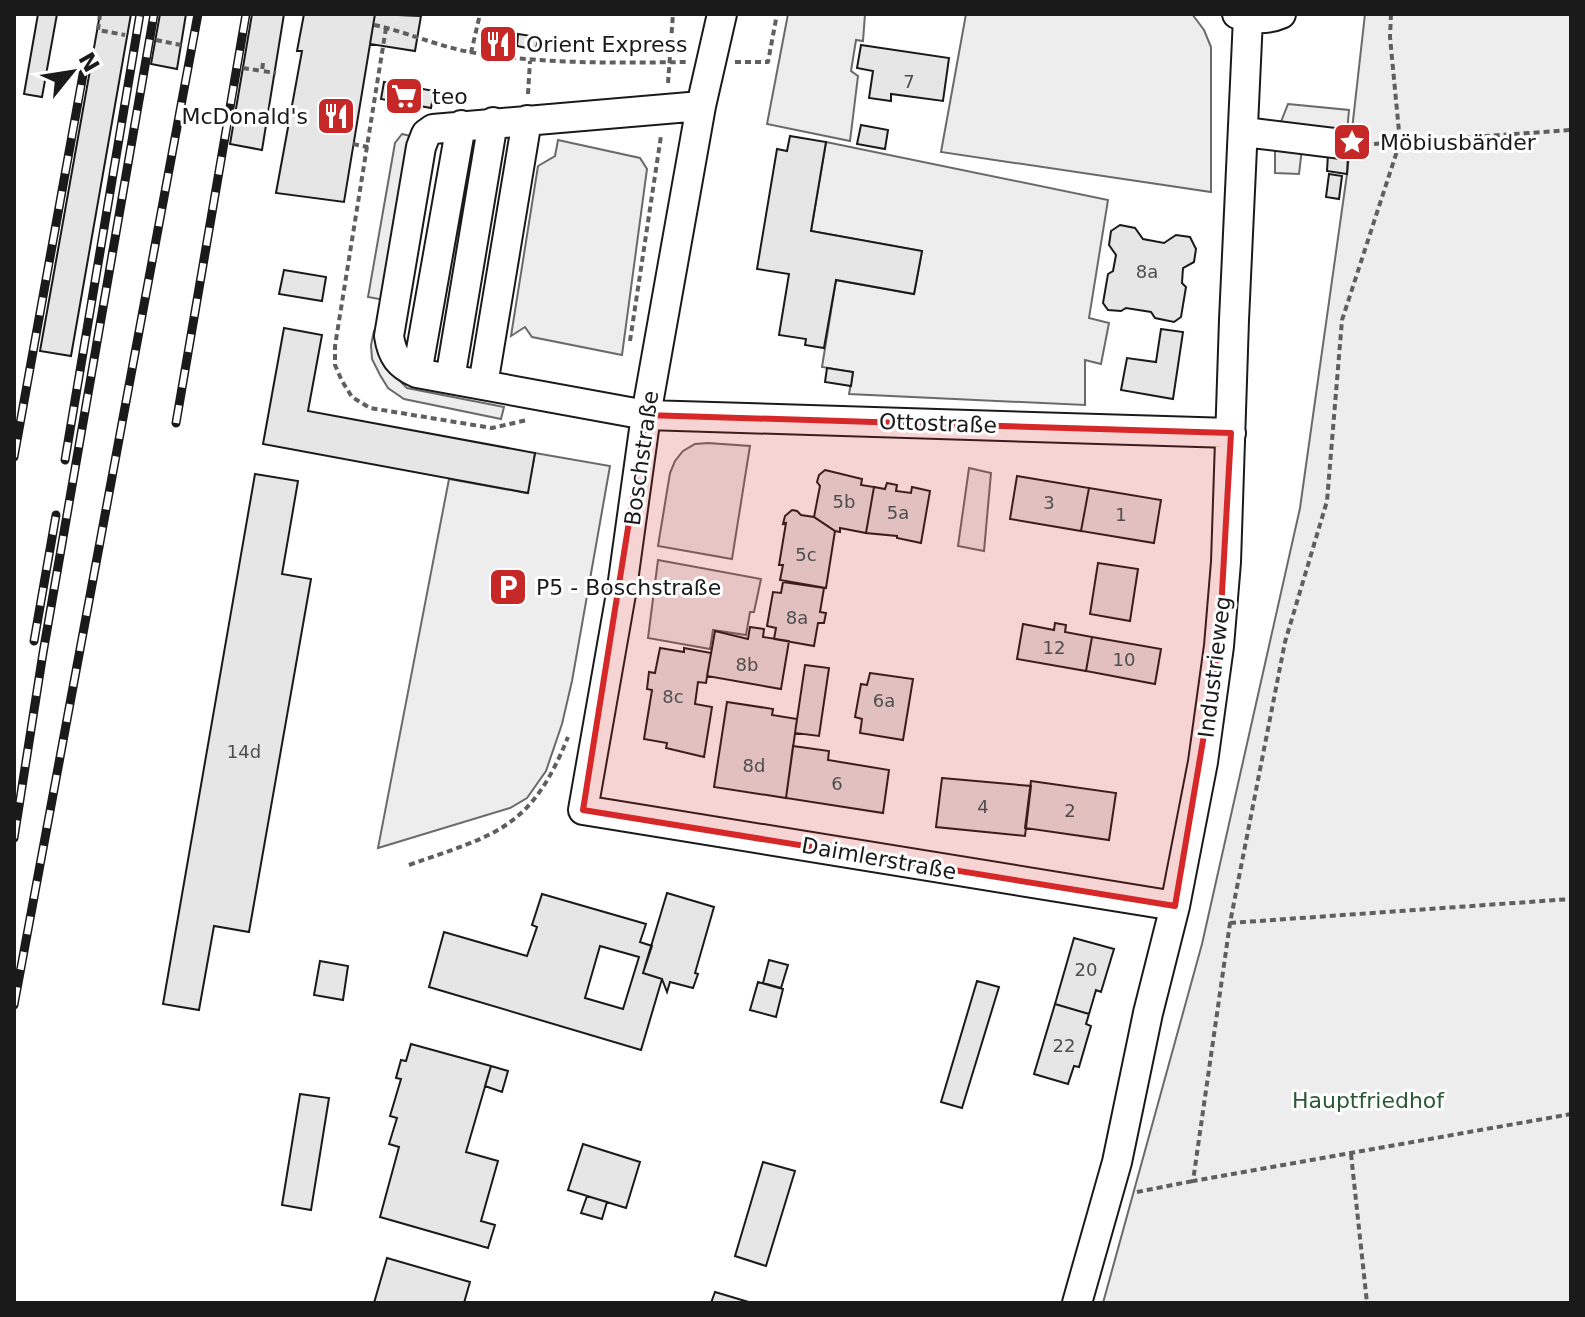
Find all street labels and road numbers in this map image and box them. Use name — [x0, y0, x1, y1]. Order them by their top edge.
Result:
street label: Boschstraße — [620, 389, 663, 527]
street label: Ottostraße — [879, 409, 997, 438]
street label: Industrieweg — [1193, 595, 1236, 739]
street label: Daimlerstraße — [800, 833, 958, 884]

